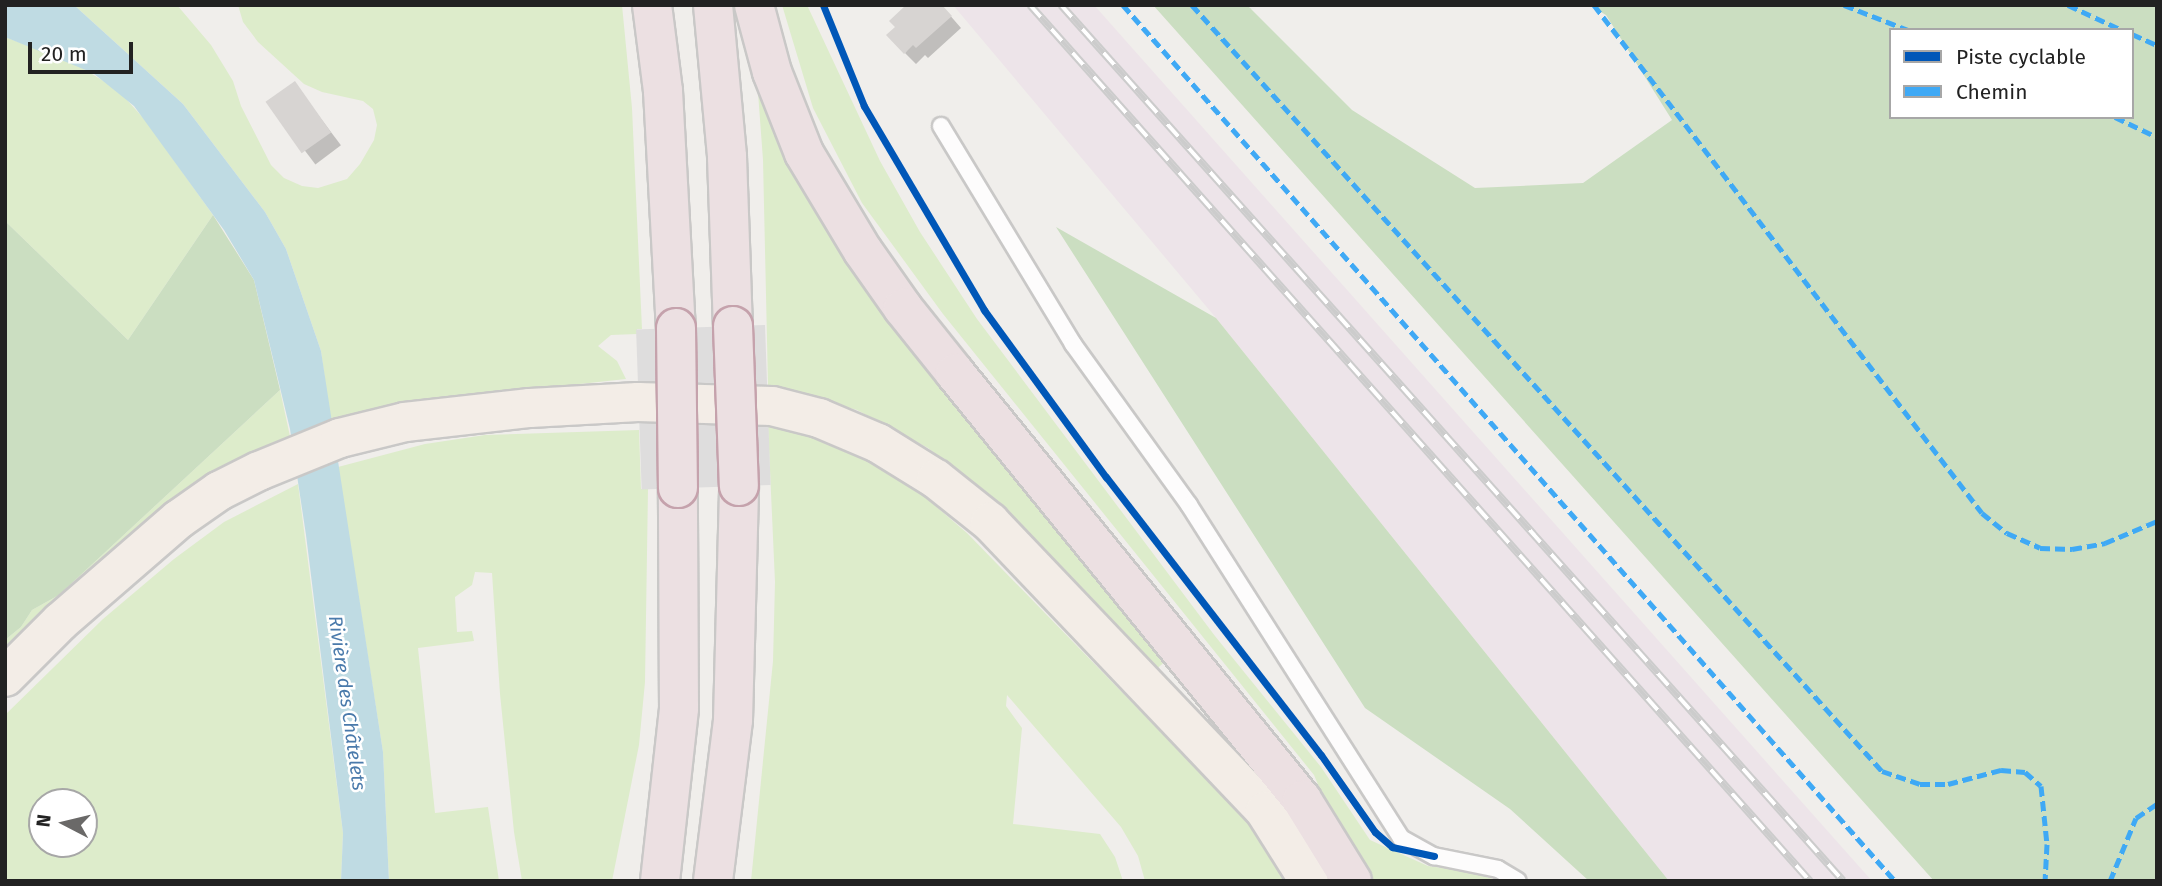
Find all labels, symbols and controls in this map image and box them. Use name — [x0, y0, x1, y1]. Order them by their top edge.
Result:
scale bar — [32, 28, 136, 72]
legend — [1889, 28, 2134, 119]
text: 20 m — [41, 41, 87, 67]
text: Piste cyclable — [1956, 44, 2086, 70]
text: Chemin — [1956, 79, 2028, 105]
water label: Rivière des Châtelets — [323, 614, 371, 792]
north arrow — [28, 788, 98, 858]
text: N — [31, 813, 56, 828]

